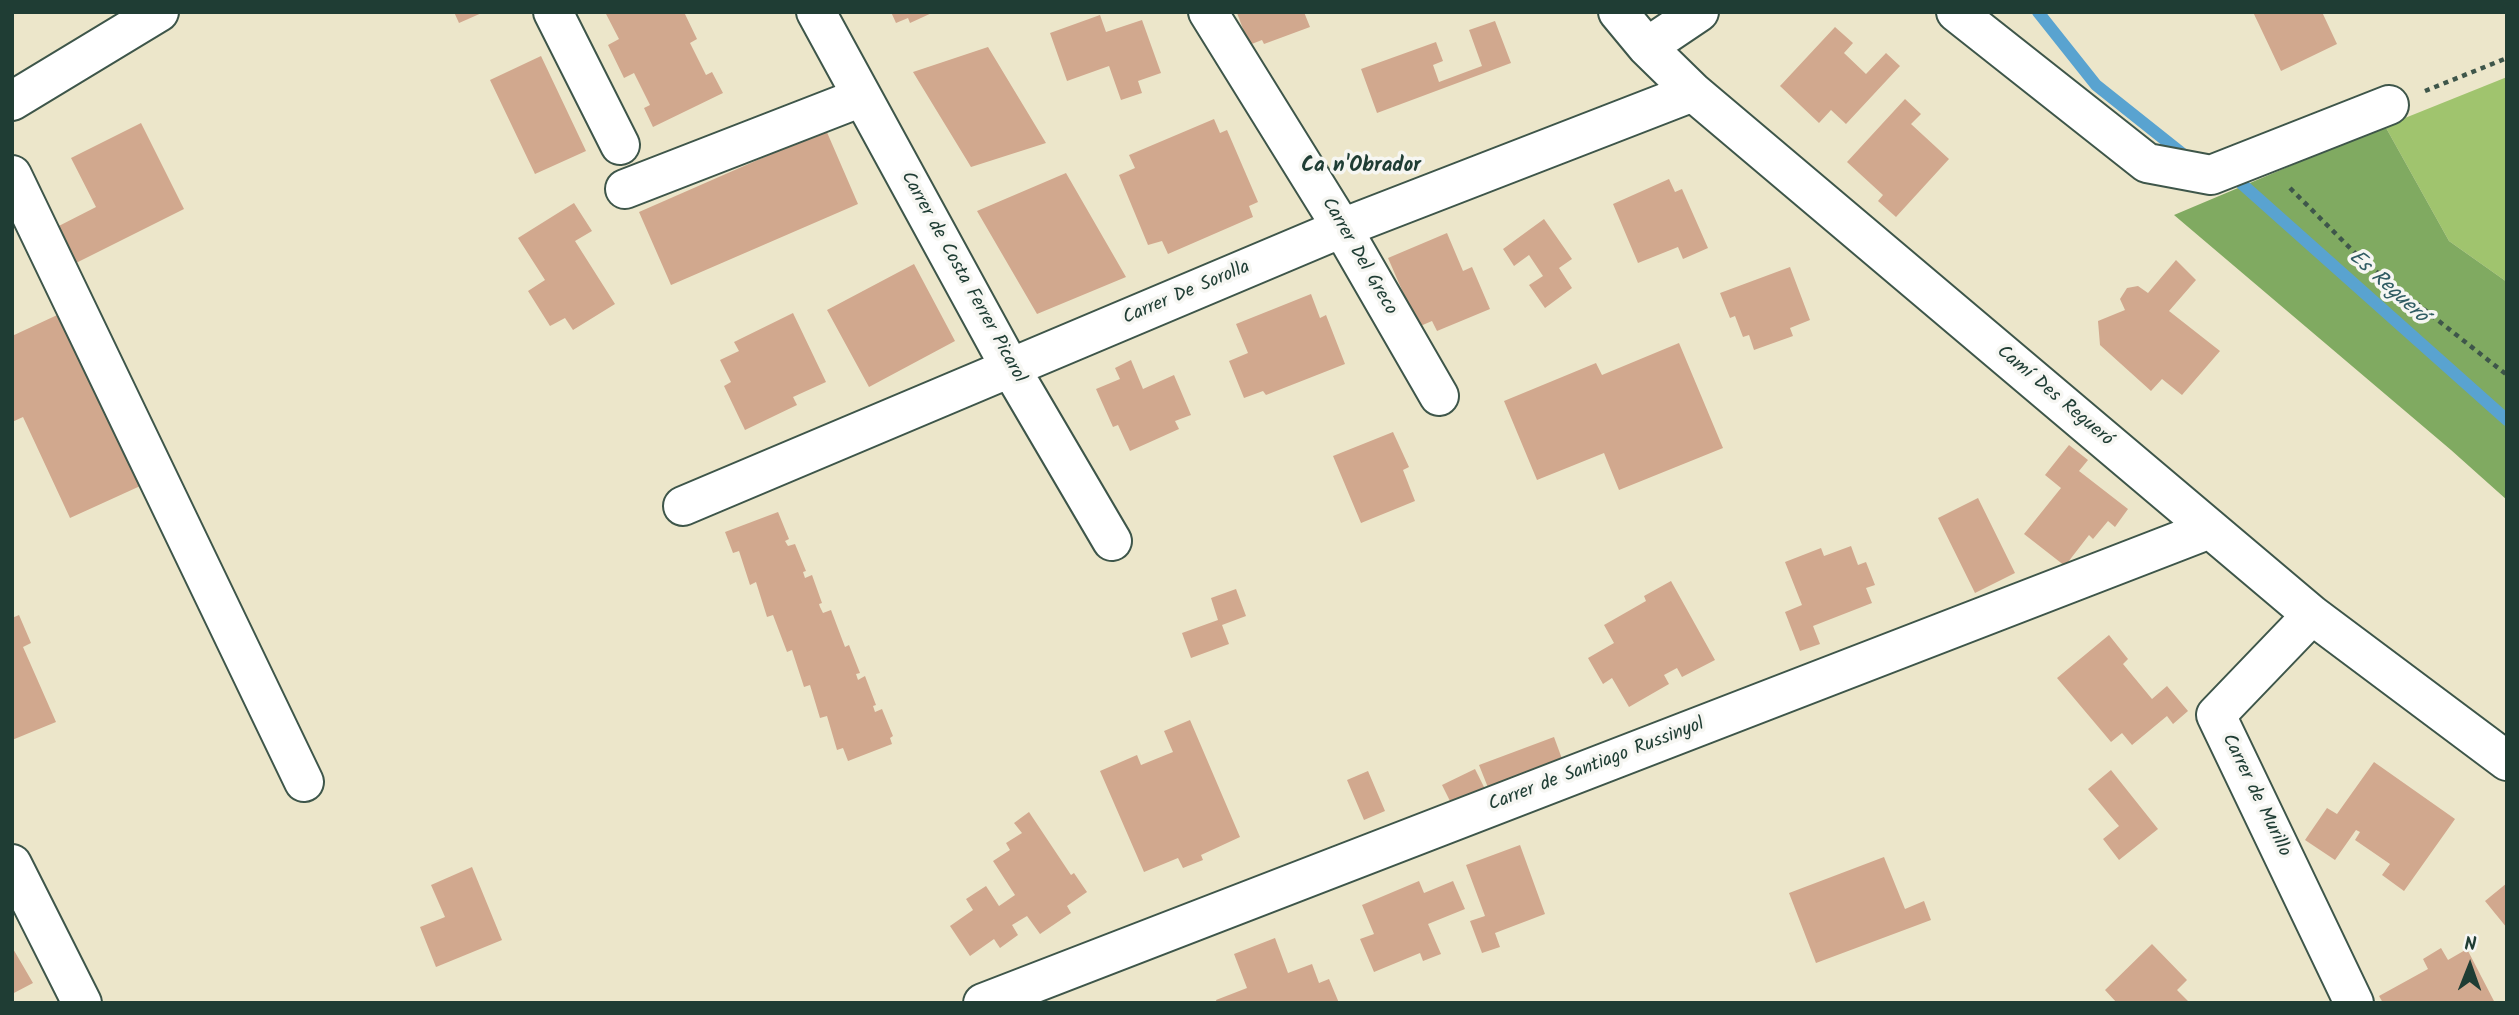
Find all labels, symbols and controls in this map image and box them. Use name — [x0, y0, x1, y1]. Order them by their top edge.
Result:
district label: Ca n'Obrador — [1301, 154, 1421, 180]
street label: Carrer de Costa Ferrer Picarol — [894, 168, 1030, 388]
street label: Carrer Del Greco — [1315, 194, 1401, 320]
water label: Es Regueró — [2342, 246, 2432, 330]
street label: Carrer De Sorolla — [1120, 257, 1254, 331]
street label: Camí Des Regueró — [1991, 342, 2117, 452]
street label: Carrer de Santiago Russinyol — [1486, 714, 1708, 818]
street label: Carrer de Murillo — [2215, 731, 2295, 861]
text: N — [2464, 930, 2477, 960]
north arrow — [2435, 931, 2505, 1001]

